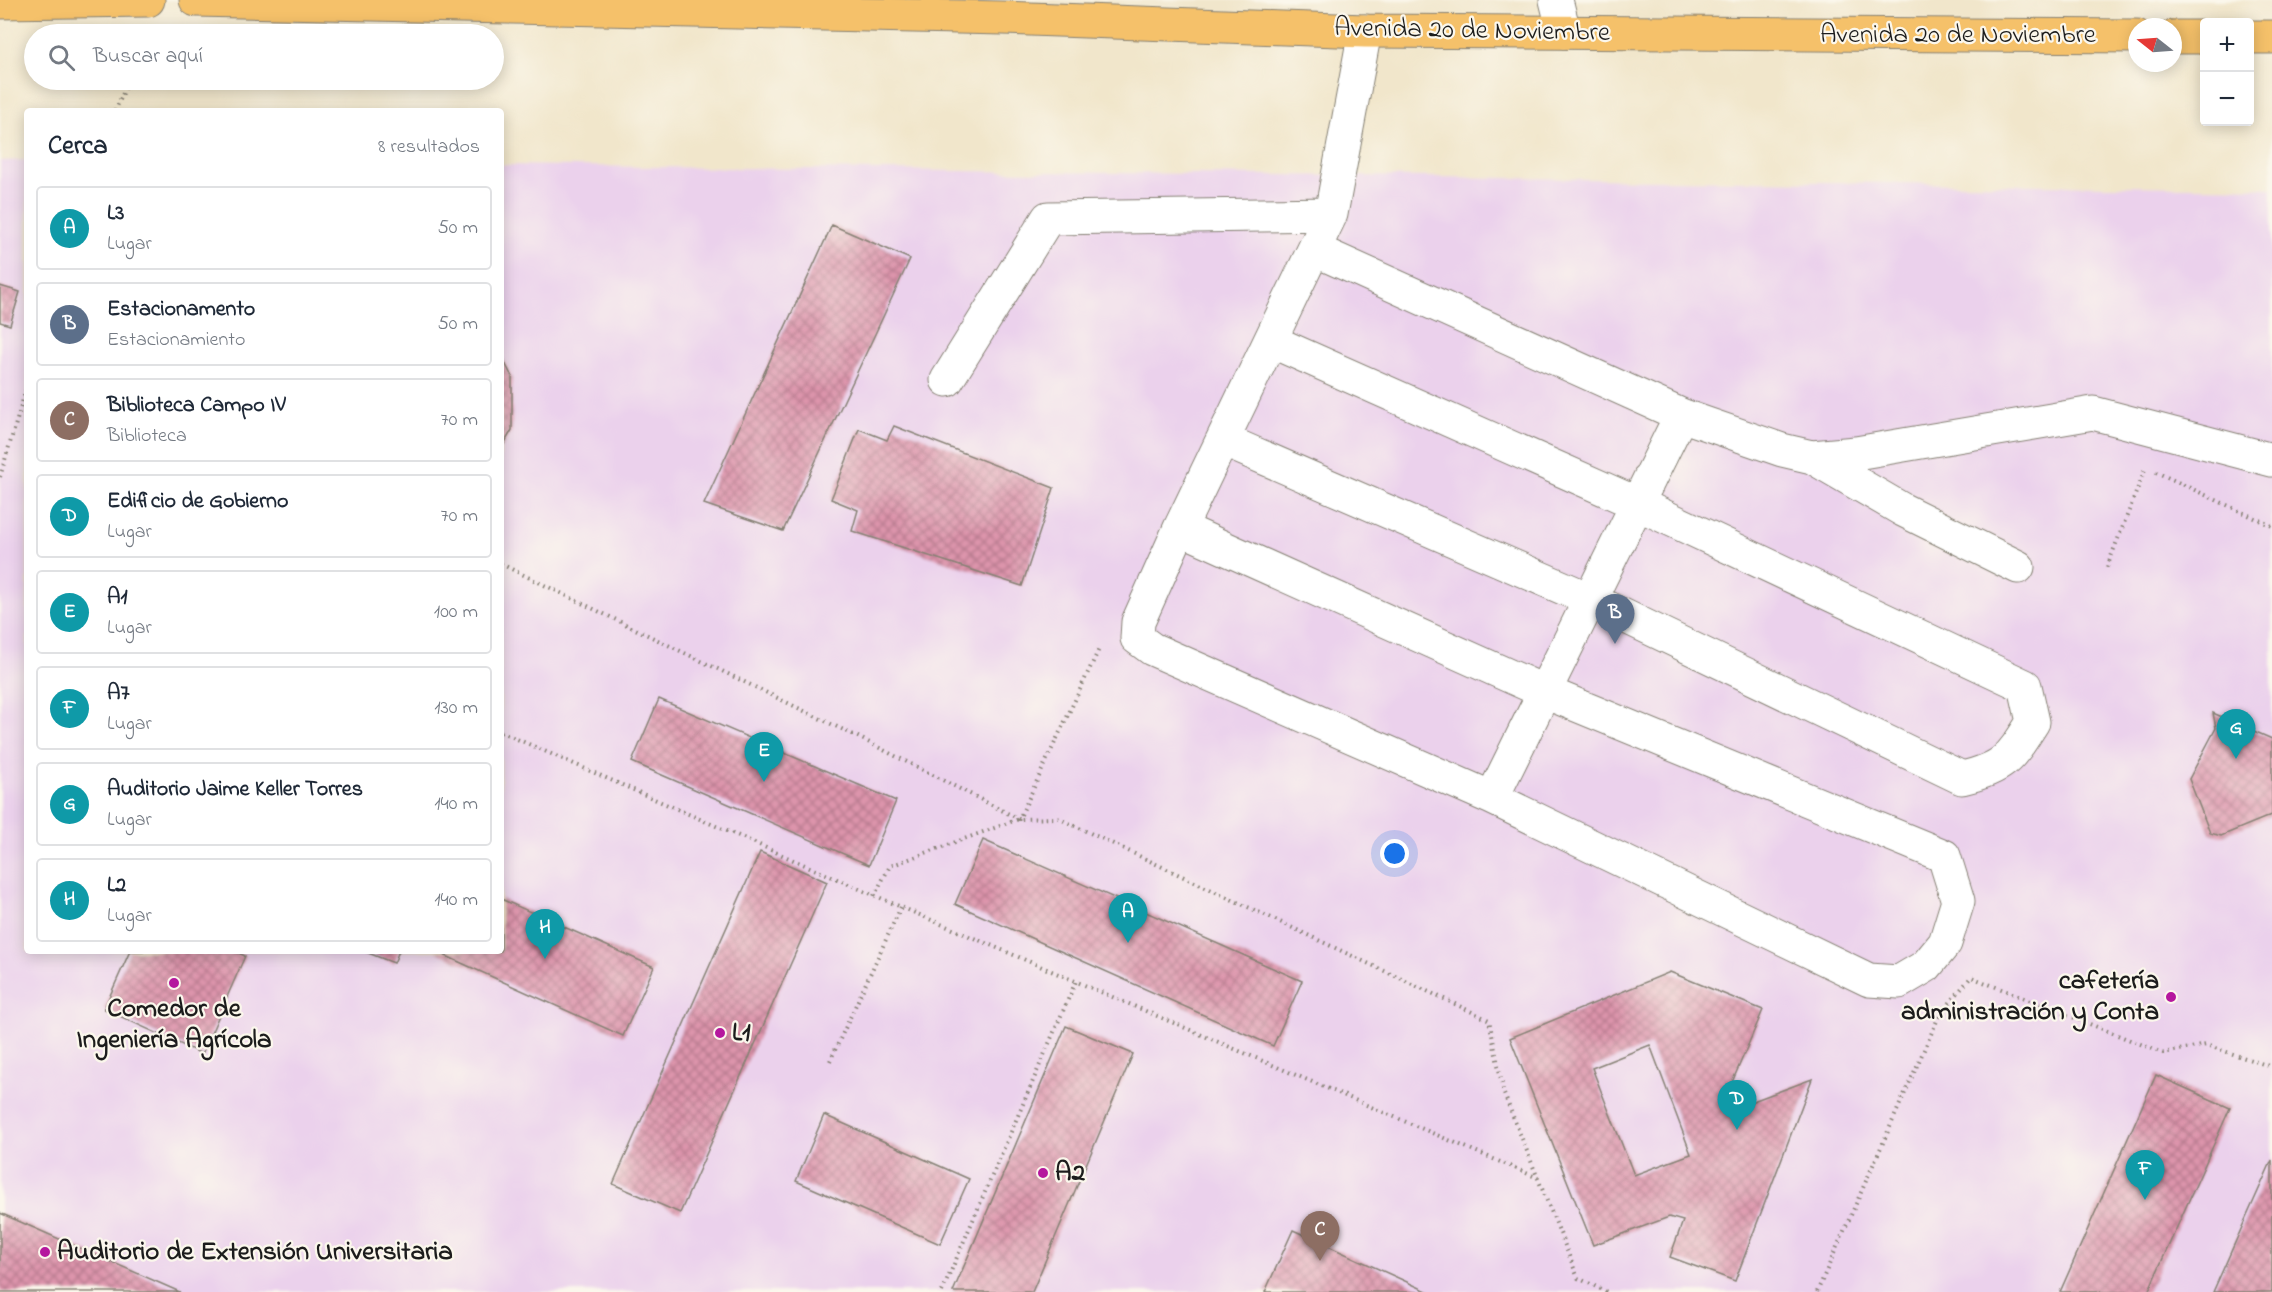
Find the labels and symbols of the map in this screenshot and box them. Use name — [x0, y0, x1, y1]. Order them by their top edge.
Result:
street label: Avenida 20 de Noviembre — [1334, 9, 1611, 53]
street label: Avenida 20 de Noviembre — [1820, 16, 2097, 55]
north arrow — [2128, 18, 2182, 72]
pin: B — [1596, 594, 1634, 644]
pin: G — [2216, 710, 2256, 759]
pin: E — [744, 732, 783, 782]
your location — [1380, 839, 1409, 868]
pin: A — [1108, 894, 1148, 943]
pin: H — [526, 910, 564, 959]
place label: cafetería administración y Conta — [1901, 962, 2159, 1032]
marker: Comedor de Ingeniería Agrícola — [167, 976, 181, 990]
place label: Comedor de Ingeniería Agrícola — [76, 990, 272, 1061]
marker: cafetería administración y Conta — [2164, 990, 2178, 1004]
place label: L1 — [732, 1014, 751, 1053]
marker: L1 — [713, 1026, 727, 1040]
pin: D — [1718, 1080, 1756, 1130]
pin: F — [2126, 1150, 2164, 1200]
place label: A2 — [1055, 1154, 1086, 1193]
marker: A2 — [1036, 1166, 1050, 1180]
pin: C — [1300, 1212, 1340, 1261]
place label: Auditorio de Extensión Universitaria — [57, 1233, 453, 1272]
marker: Auditorio de Extensión Universitaria — [38, 1245, 52, 1259]

